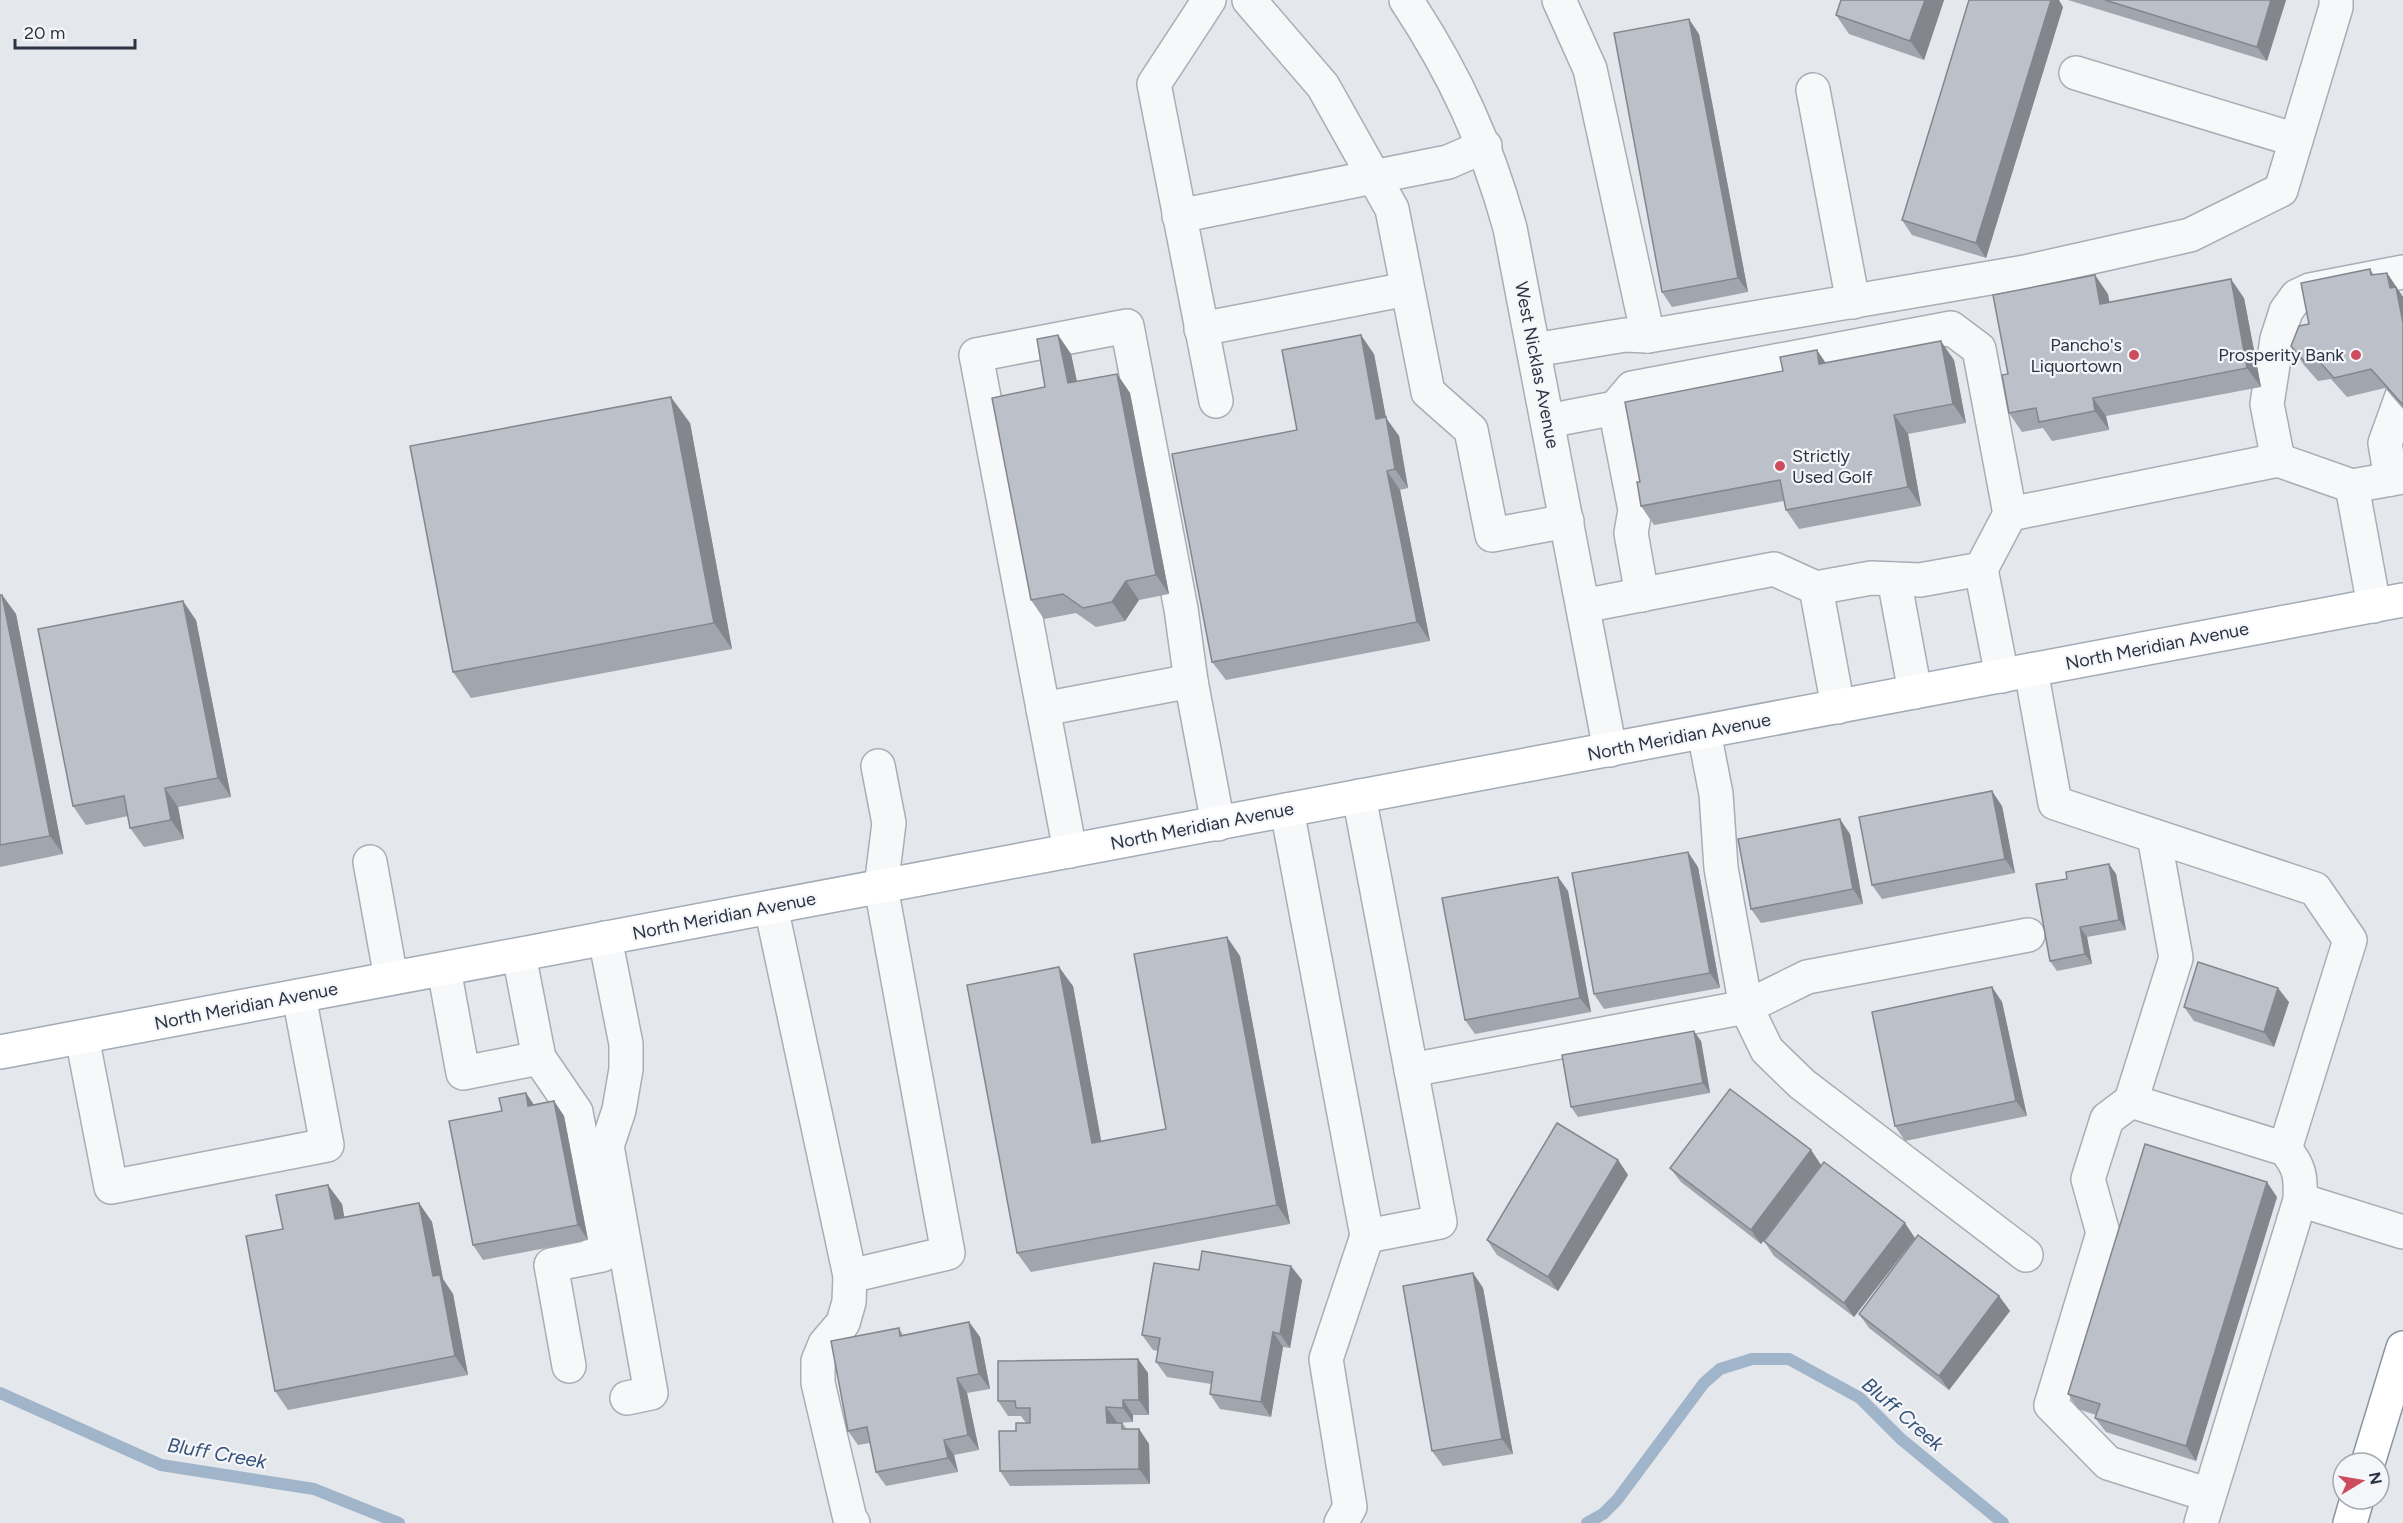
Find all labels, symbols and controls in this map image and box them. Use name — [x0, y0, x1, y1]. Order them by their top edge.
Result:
scale bar — [15, 12, 135, 50]
text: 20 m — [24, 22, 65, 44]
street label: West Nicklas Avenue — [1510, 280, 1564, 450]
place label: Pancho's Liquortown — [2030, 334, 2122, 377]
place label: Prosperity Bank — [2218, 344, 2344, 366]
marker: Pancho's Liquortown — [2127, 348, 2141, 362]
marker: Prosperity Bank — [2349, 348, 2363, 362]
place label: Strictly Used Golf — [1792, 445, 1873, 488]
marker: Strictly Used Golf — [1773, 459, 1787, 473]
street label: North Meridian Avenue — [2063, 617, 2251, 675]
street label: North Meridian Avenue — [1585, 708, 1773, 766]
street label: North Meridian Avenue — [1108, 797, 1296, 855]
street label: North Meridian Avenue — [630, 887, 818, 945]
street label: North Meridian Avenue — [152, 977, 340, 1035]
water label: Bluff Creek — [1857, 1372, 1950, 1457]
water label: Bluff Creek — [166, 1432, 270, 1474]
north arrow — [2331, 1451, 2391, 1511]
text: N — [2365, 1470, 2386, 1486]

